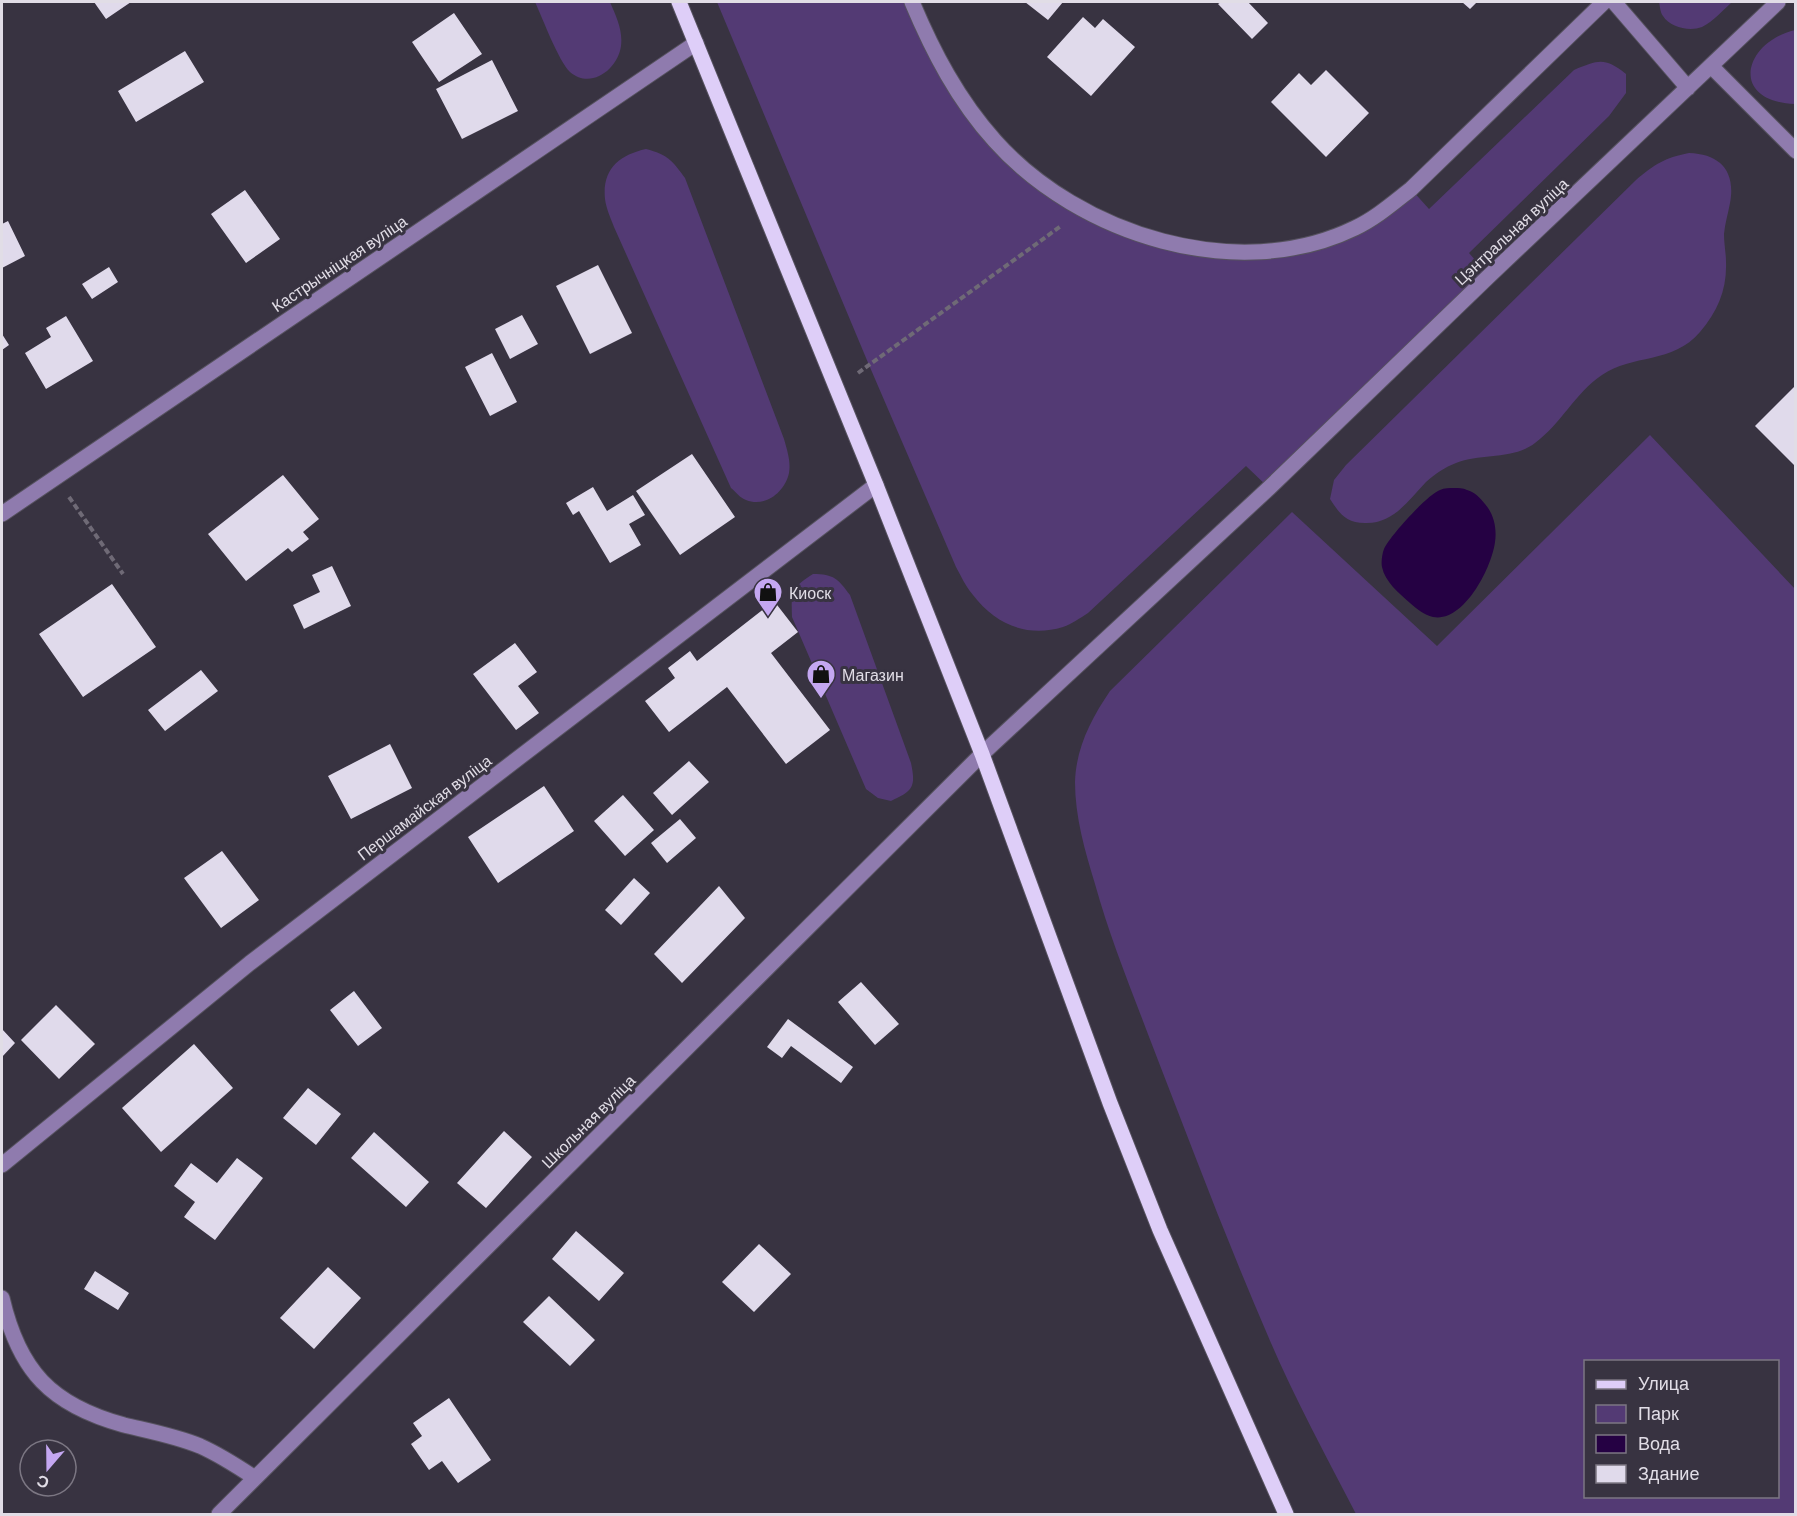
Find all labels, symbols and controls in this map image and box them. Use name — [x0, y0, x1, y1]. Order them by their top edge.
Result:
street label: Цэнтральная вуліца — [1450, 174, 1572, 288]
street label: Кастрычніцкая вуліца — [268, 211, 410, 315]
shop icon: Киоск — [752, 576, 784, 618]
place label: Киоск — [789, 583, 832, 602]
shop icon: Магазин — [805, 658, 837, 700]
place label: Магазин — [842, 665, 904, 684]
street label: Першамайская вуліца — [353, 750, 495, 864]
street label: Школьная вуліца — [537, 1070, 639, 1172]
legend — [1584, 1360, 1779, 1498]
text: Улица — [1638, 1372, 1690, 1394]
text: Парк — [1638, 1402, 1679, 1424]
text: Вода — [1638, 1432, 1681, 1454]
north arrow — [18, 1438, 78, 1498]
text: Здание — [1638, 1462, 1699, 1484]
text: С — [34, 1472, 51, 1493]

